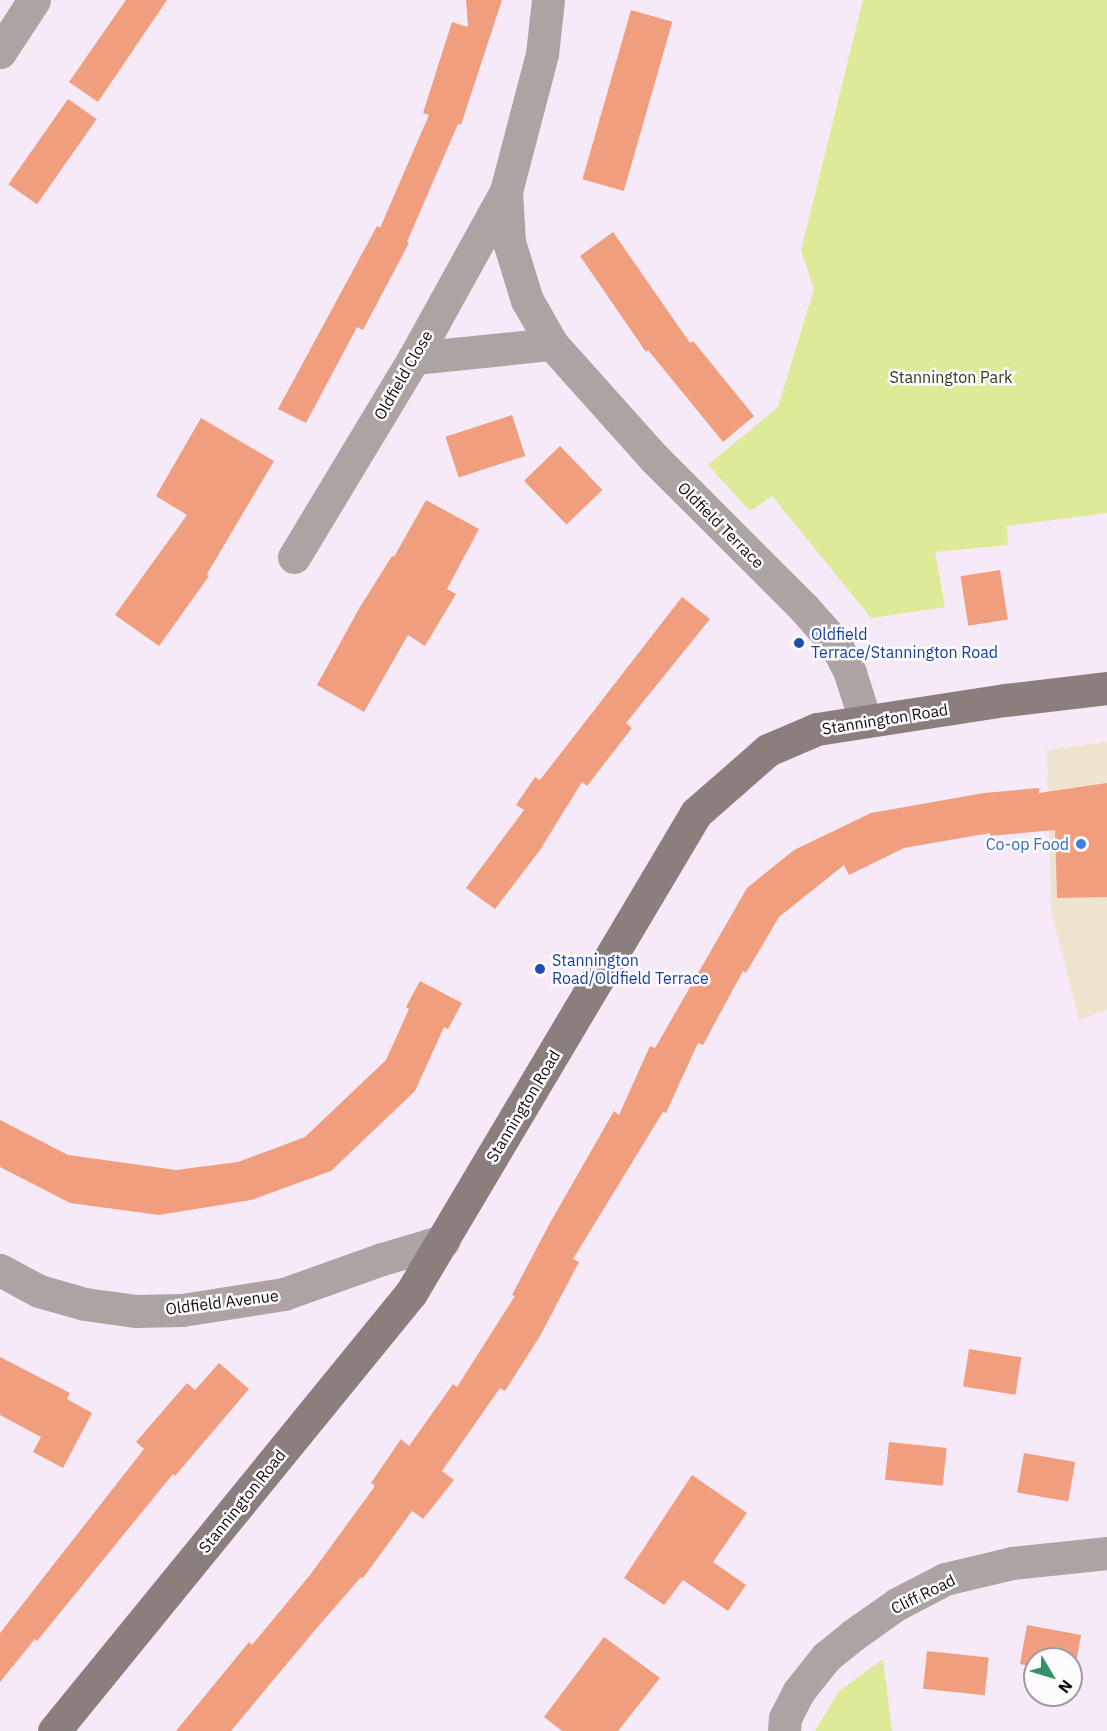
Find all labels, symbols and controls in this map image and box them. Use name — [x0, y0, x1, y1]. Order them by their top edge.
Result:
street label: Oldfield Close — [370, 327, 436, 423]
park label: Stannington Park — [890, 367, 1012, 387]
street label: Oldfield Terrace — [674, 478, 768, 572]
place label: Oldfield Terrace/Stannington Road — [811, 624, 998, 662]
marker: Oldfield Terrace/Stannington Road — [792, 636, 806, 650]
street label: Stannington Road — [821, 700, 949, 738]
place label: Co-op Food — [986, 834, 1069, 854]
marker: Co-op Food — [1074, 837, 1088, 851]
place label: Stannington Road/Oldfield Terrace — [552, 950, 709, 988]
marker: Stannington Road/Oldfield Terrace — [533, 962, 547, 976]
street label: Stannington Road — [482, 1046, 564, 1166]
street label: Oldfield Avenue — [164, 1286, 280, 1318]
street label: Stannington Road — [194, 1445, 290, 1557]
street label: Cliff Road — [888, 1570, 958, 1618]
north arrow — [1023, 1647, 1083, 1707]
text: N — [1054, 1676, 1077, 1698]

